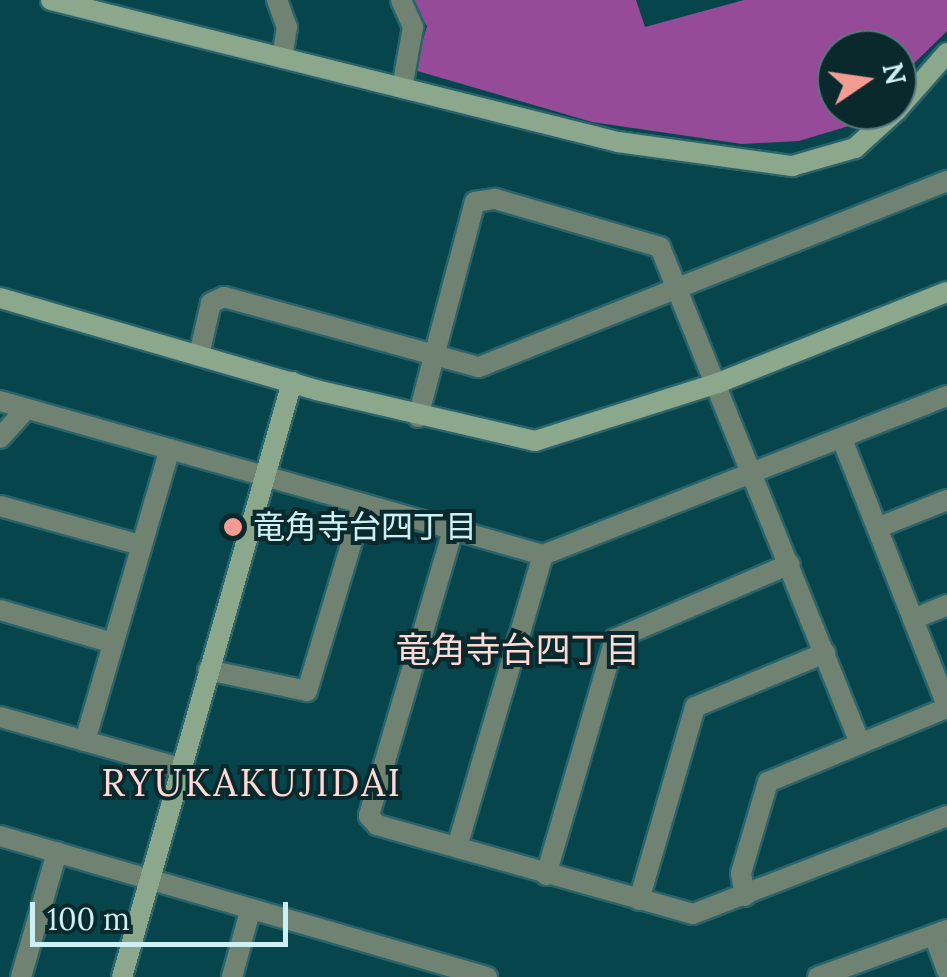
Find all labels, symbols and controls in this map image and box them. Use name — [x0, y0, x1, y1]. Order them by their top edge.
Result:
north arrow — [817, 30, 917, 130]
text: N — [874, 59, 914, 88]
place label: 竜角寺台四丁目 — [253, 508, 477, 546]
marker: 竜角寺台四丁目 — [222, 516, 244, 538]
district label: 竜角寺台四丁目 — [396, 629, 640, 671]
district label: RYUKAKUJIDAI — [101, 760, 403, 806]
scale bar — [35, 882, 292, 944]
text: 100 m — [47, 900, 130, 938]

